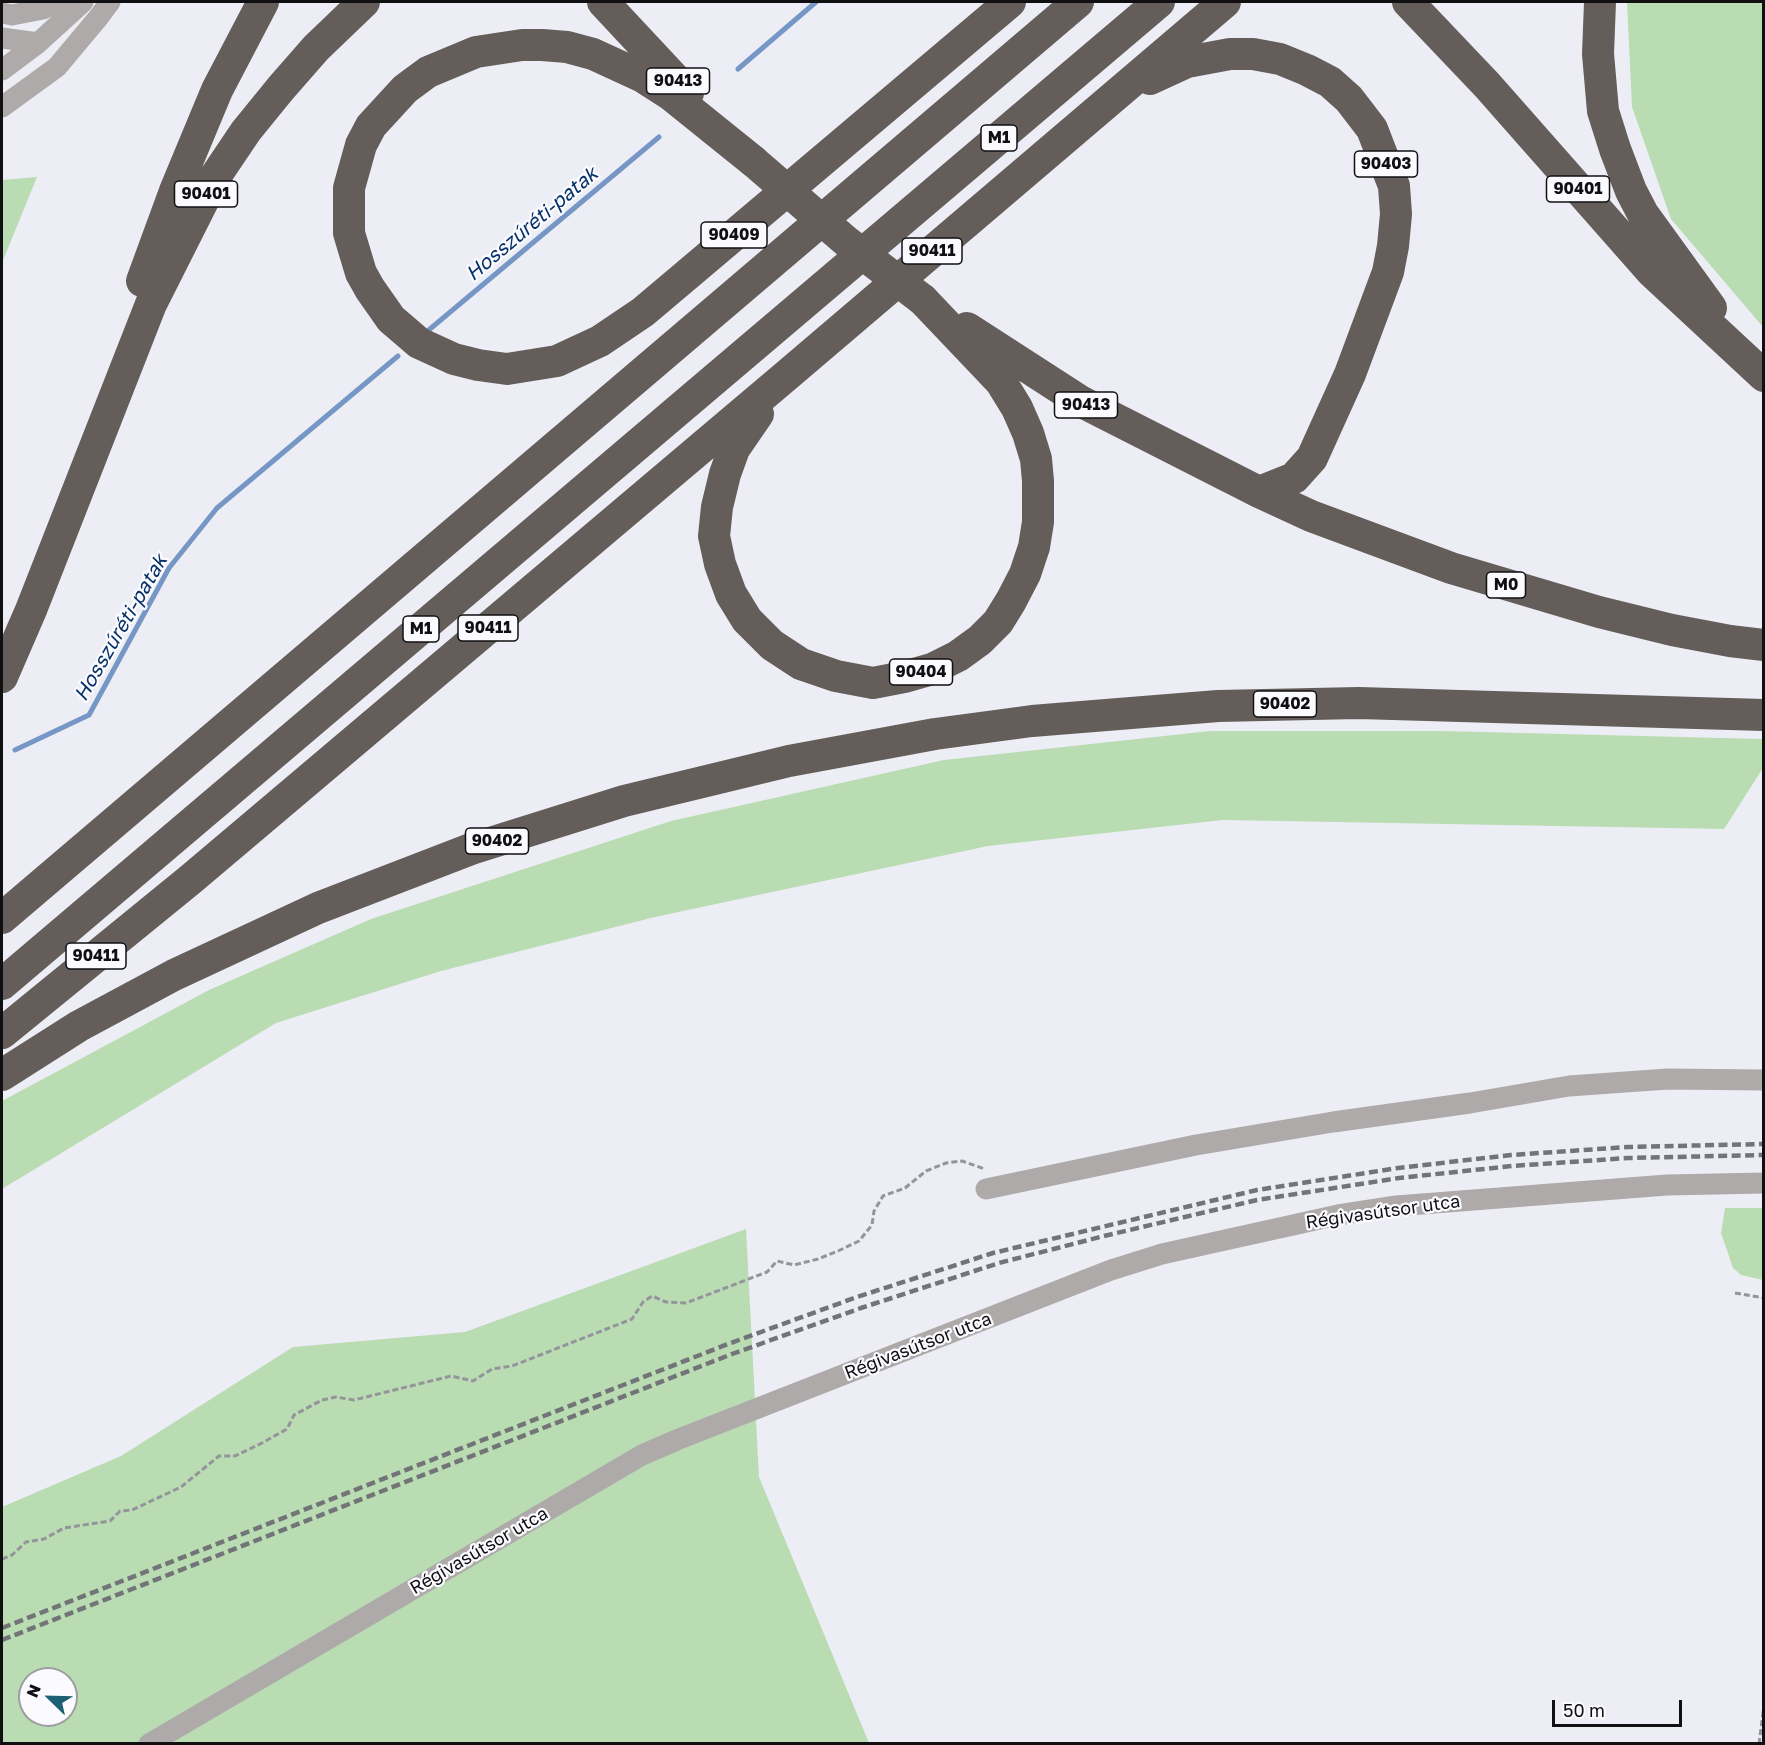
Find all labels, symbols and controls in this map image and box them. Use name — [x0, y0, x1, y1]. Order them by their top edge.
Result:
road number: 90413 — [646, 68, 710, 94]
road number: M1 — [981, 125, 1017, 151]
road number: 90403 — [1354, 151, 1418, 177]
water label: Hosszúréti-patak — [461, 162, 603, 286]
road number: 90401 — [1546, 176, 1610, 202]
road number: 90401 — [174, 181, 238, 207]
road number: 90409 — [701, 222, 767, 248]
road number: 90411 — [902, 238, 962, 264]
road number: 90413 — [1054, 392, 1118, 418]
water label: Hosszúréti-patak — [69, 551, 173, 705]
road number: M0 — [1486, 572, 1526, 598]
road number: 90411 — [458, 615, 518, 641]
road number: M1 — [403, 616, 439, 642]
road number: 90404 — [890, 659, 952, 685]
road number: 90402 — [1254, 691, 1316, 717]
road number: 90402 — [466, 828, 528, 854]
road number: 90411 — [66, 943, 126, 969]
street label: Régivasútsor utca — [1304, 1190, 1462, 1234]
street label: Régivasútsor utca — [841, 1308, 995, 1384]
street label: Régivasútsor utca — [406, 1503, 552, 1599]
north arrow — [18, 1667, 78, 1727]
text: N — [22, 1681, 45, 1700]
scale bar — [1555, 1688, 1686, 1726]
text: 50 m — [1563, 1699, 1605, 1721]

